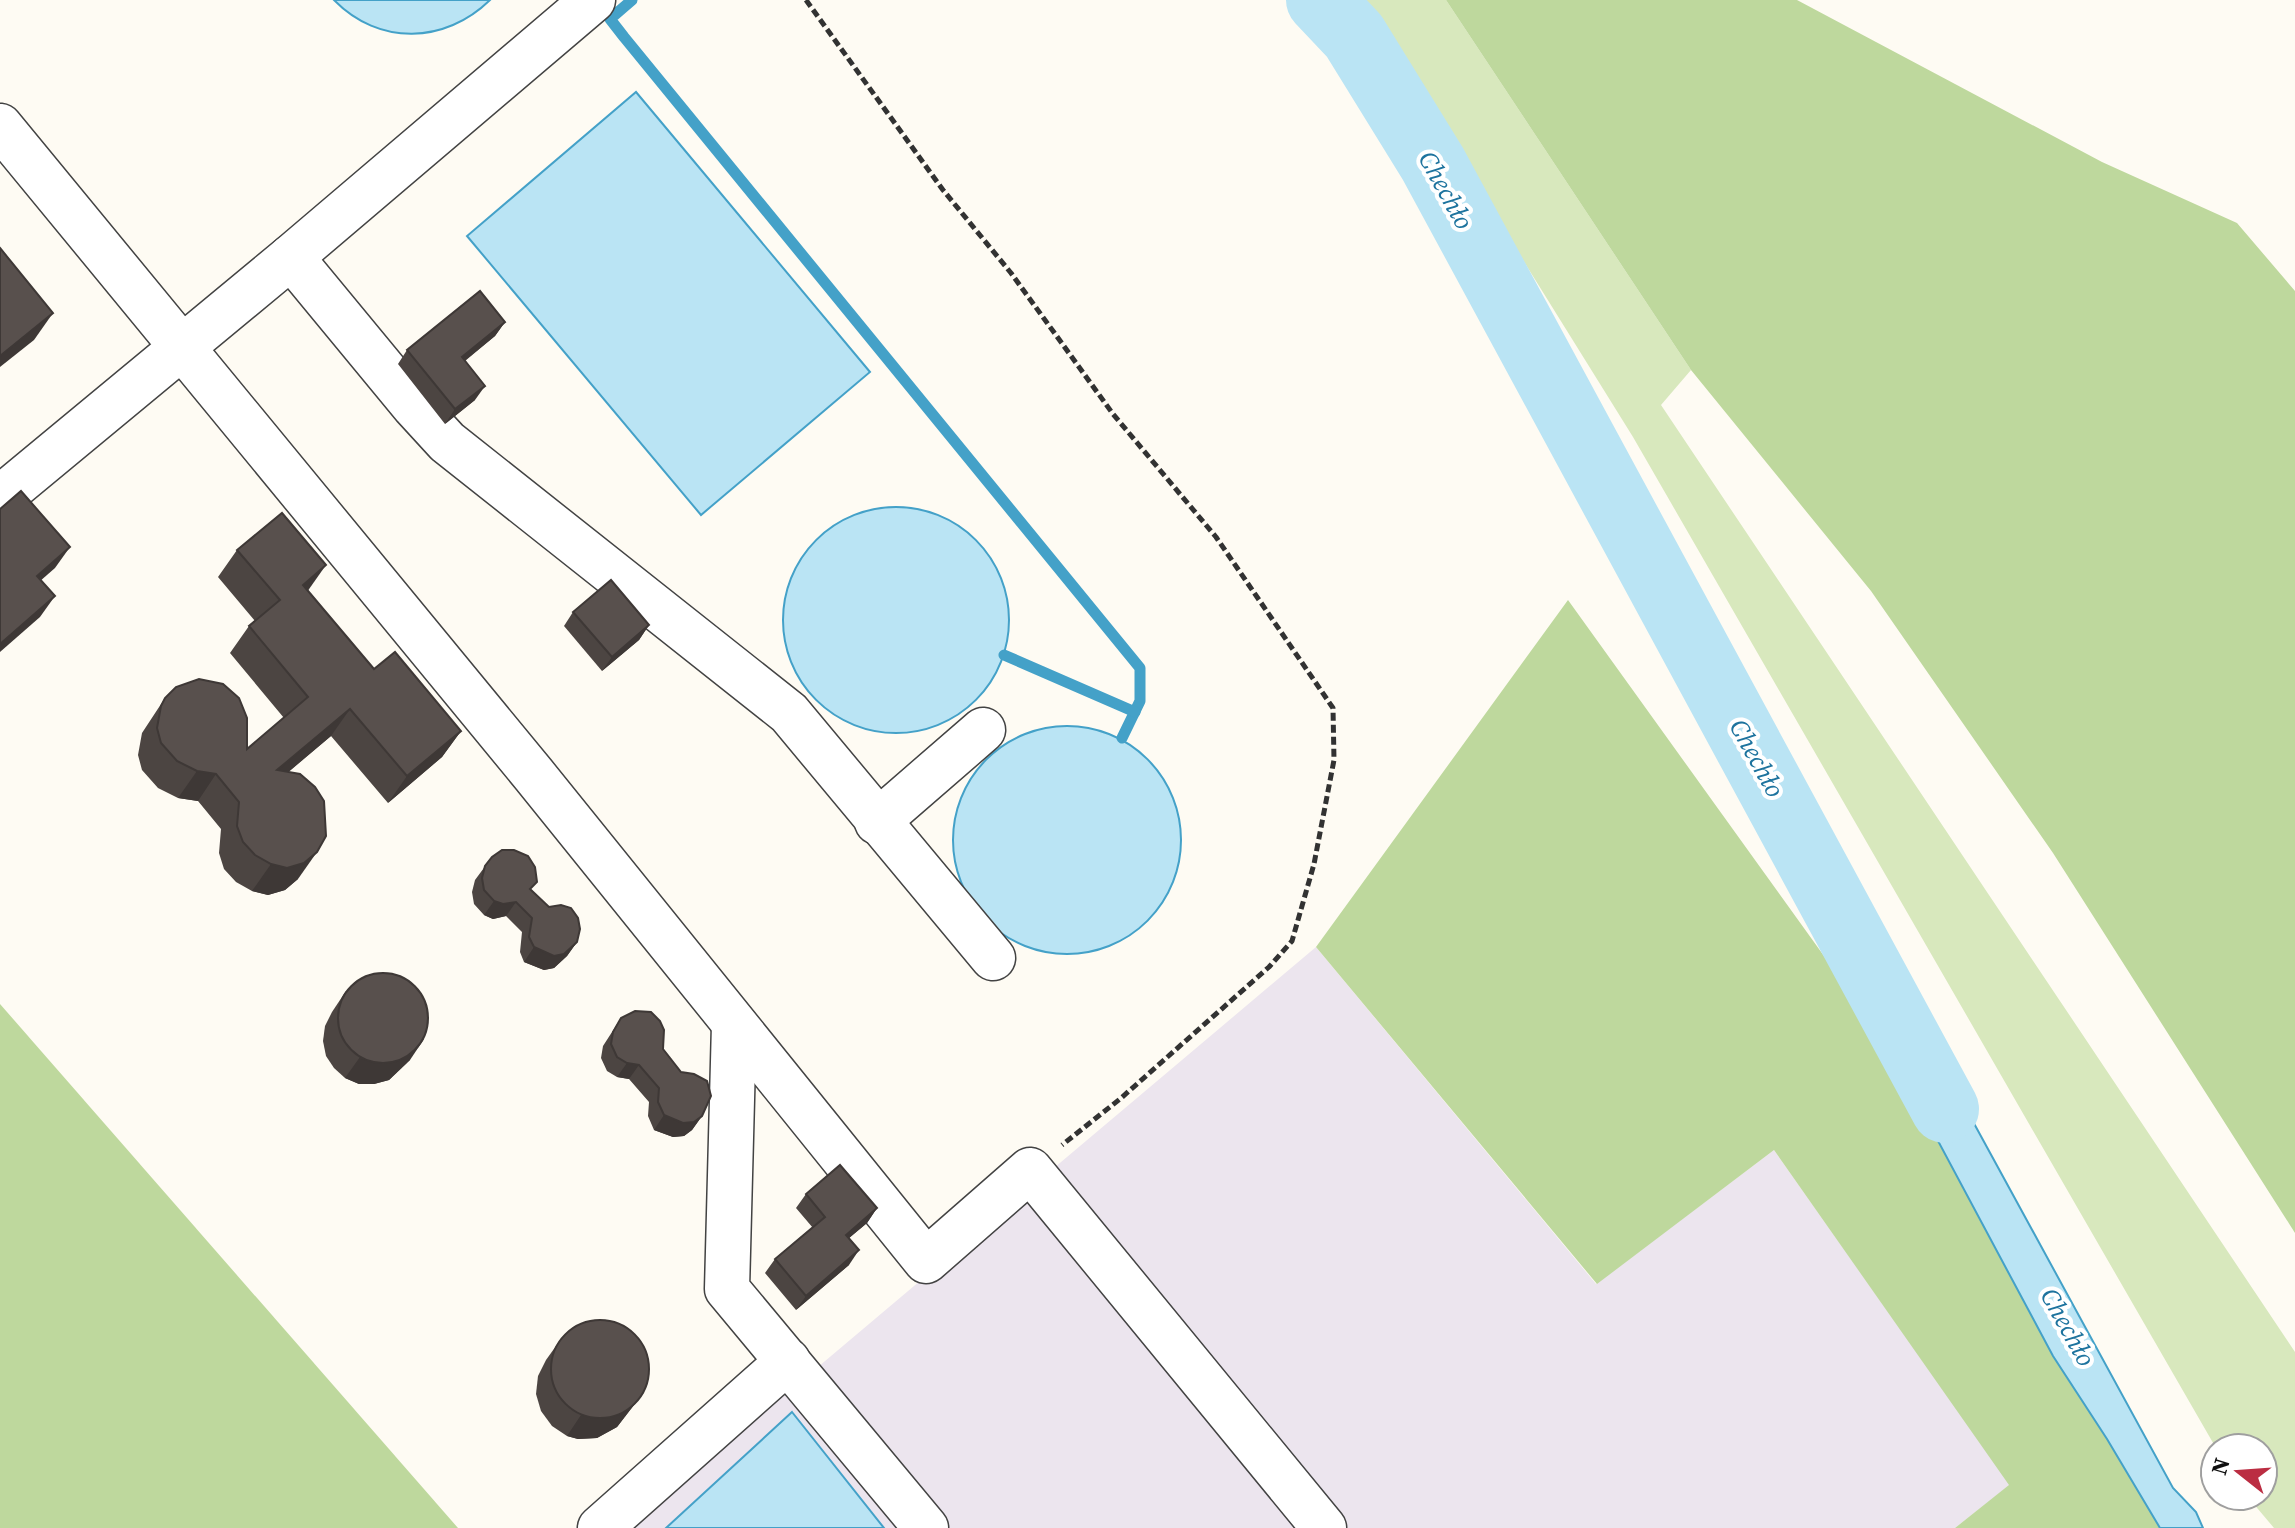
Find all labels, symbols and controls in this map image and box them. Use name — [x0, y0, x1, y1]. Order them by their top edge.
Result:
water label: Chechło — [1410, 144, 1482, 236]
water label: Chechło — [1721, 712, 1793, 804]
water label: Chechło — [2032, 1281, 2104, 1373]
north arrow — [2199, 1432, 2279, 1512]
text: N — [2203, 1454, 2237, 1478]

